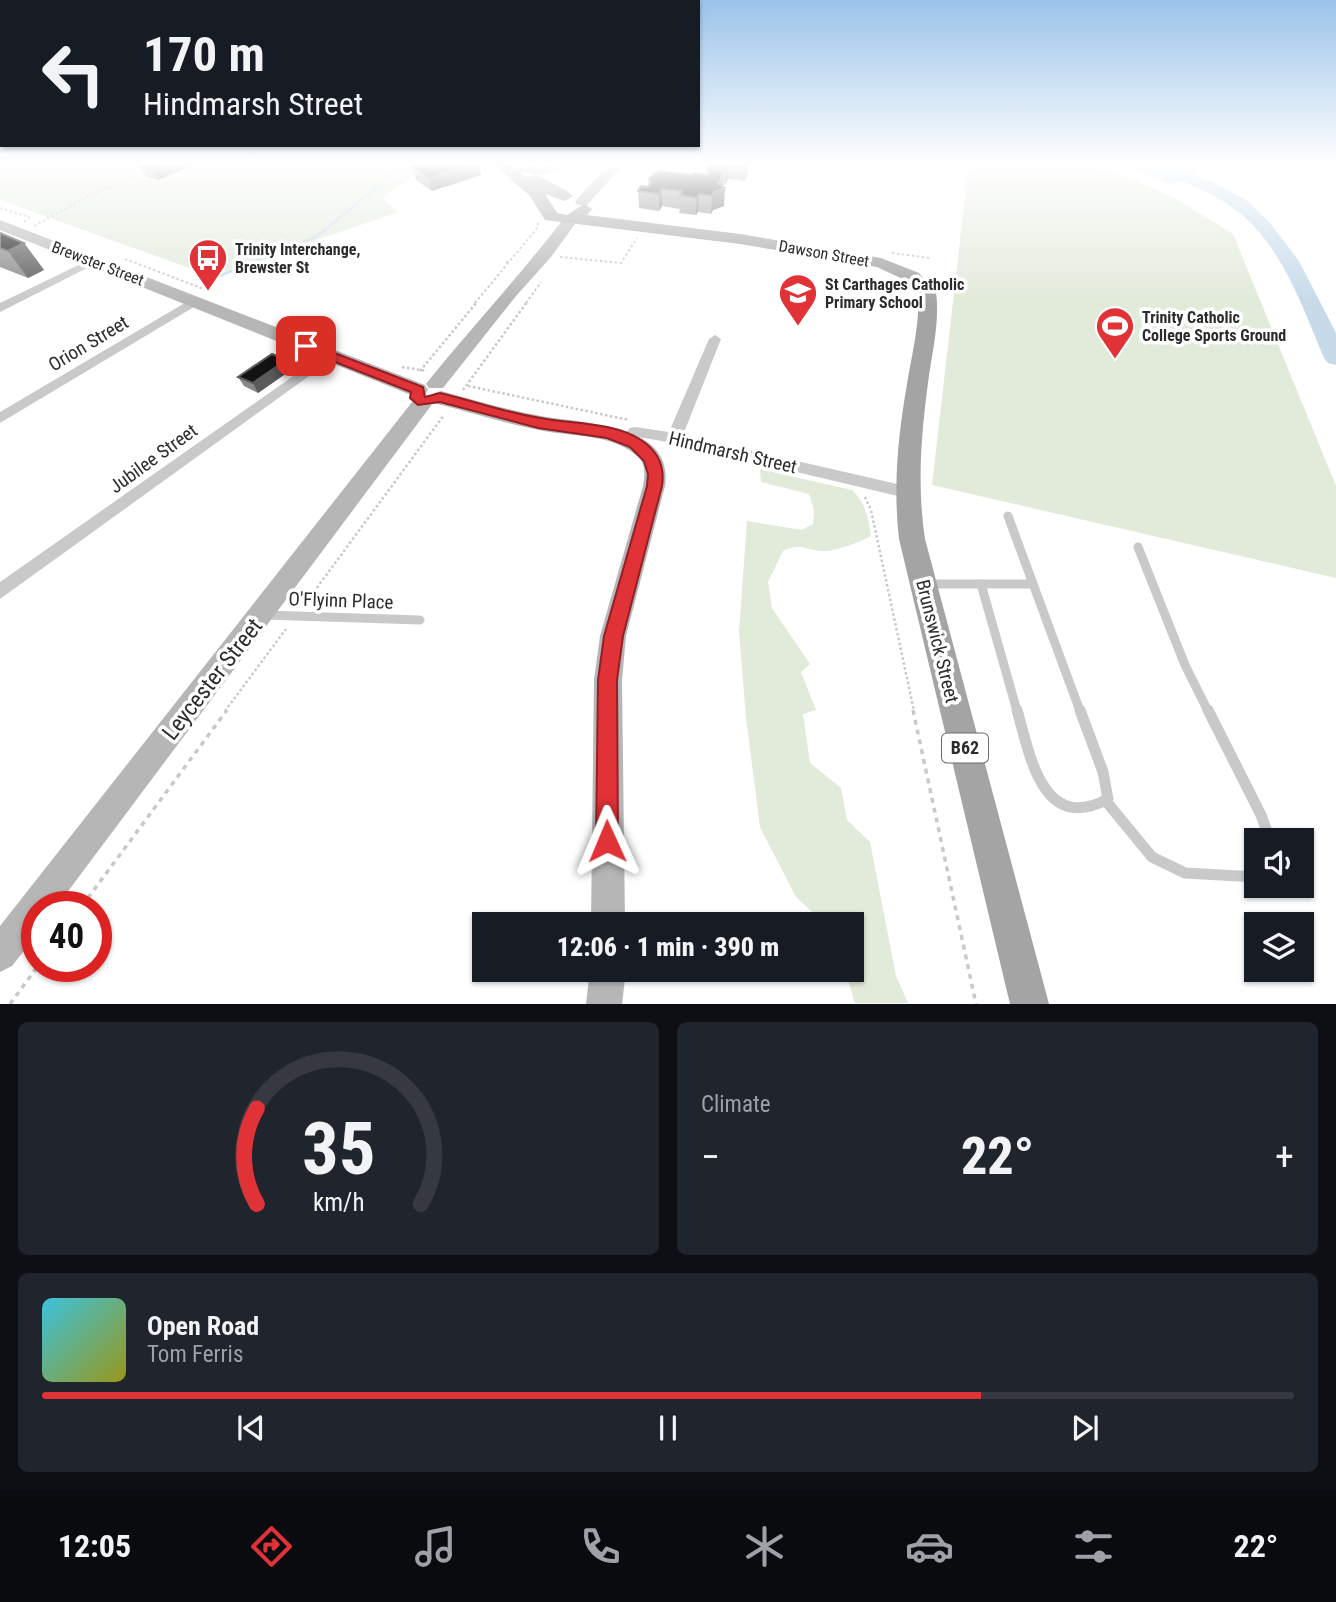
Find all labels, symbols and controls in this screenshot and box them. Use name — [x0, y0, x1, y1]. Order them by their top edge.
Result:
text: 170 m — [143, 26, 265, 83]
icon: left — [28, 28, 119, 119]
text: Hindmarsh Street — [143, 85, 363, 123]
street label: Dawson Street — [777, 236, 871, 271]
street label: Brewster Street — [49, 237, 147, 290]
bus stop icon: Trinity Interchange, Brewster St — [187, 237, 229, 292]
place label: Trinity Interchange, Brewster St — [235, 240, 360, 277]
school or university icon: St Carthages Catholic Primary School — [777, 272, 819, 327]
place label: St Carthages Catholic Primary School — [825, 275, 964, 312]
sports icon: Trinity Catholic College Sports Ground — [1094, 305, 1136, 360]
place label: Trinity Catholic College Sports Ground — [1142, 308, 1286, 345]
street label: Orion Street — [44, 311, 132, 376]
pin — [276, 316, 336, 376]
icon: arrive — [287, 327, 325, 365]
street label: Jubilee Street — [105, 419, 202, 498]
street label: Hindmarsh Street — [667, 427, 799, 478]
street label: Brunswick Street — [911, 577, 964, 705]
street label: O'Flyinn Place — [288, 587, 394, 614]
street label: Leycester Street — [157, 613, 268, 745]
road number: B62 — [942, 734, 988, 762]
position arrow — [570, 804, 644, 878]
map controls — [1244, 828, 1314, 982]
button: sound — [1244, 828, 1314, 898]
speed limit sign: 40 — [21, 891, 112, 982]
button: layers — [1244, 912, 1314, 982]
text: 12:06 · 1 min · 390 m — [557, 932, 779, 962]
text: Climate — [701, 1091, 771, 1118]
text: 35 — [302, 1107, 375, 1193]
text: 22° — [961, 1126, 1034, 1187]
text: − — [701, 1135, 720, 1179]
text: + — [1275, 1135, 1294, 1179]
text: km/h — [313, 1188, 364, 1217]
text: Open Road — [147, 1311, 259, 1341]
text: Tom Ferris — [147, 1341, 243, 1368]
icon: previous — [232, 1409, 270, 1447]
icon: pause — [649, 1409, 687, 1447]
icon: next — [1066, 1409, 1104, 1447]
icon: directions — [247, 1522, 296, 1571]
icon: music — [411, 1522, 460, 1571]
icon: phone — [576, 1522, 625, 1571]
icon: climate — [740, 1522, 789, 1571]
icon: car — [905, 1522, 954, 1571]
icon: filters — [1069, 1522, 1118, 1571]
text: 12:05 — [58, 1527, 131, 1565]
text: 22° — [1233, 1527, 1278, 1565]

